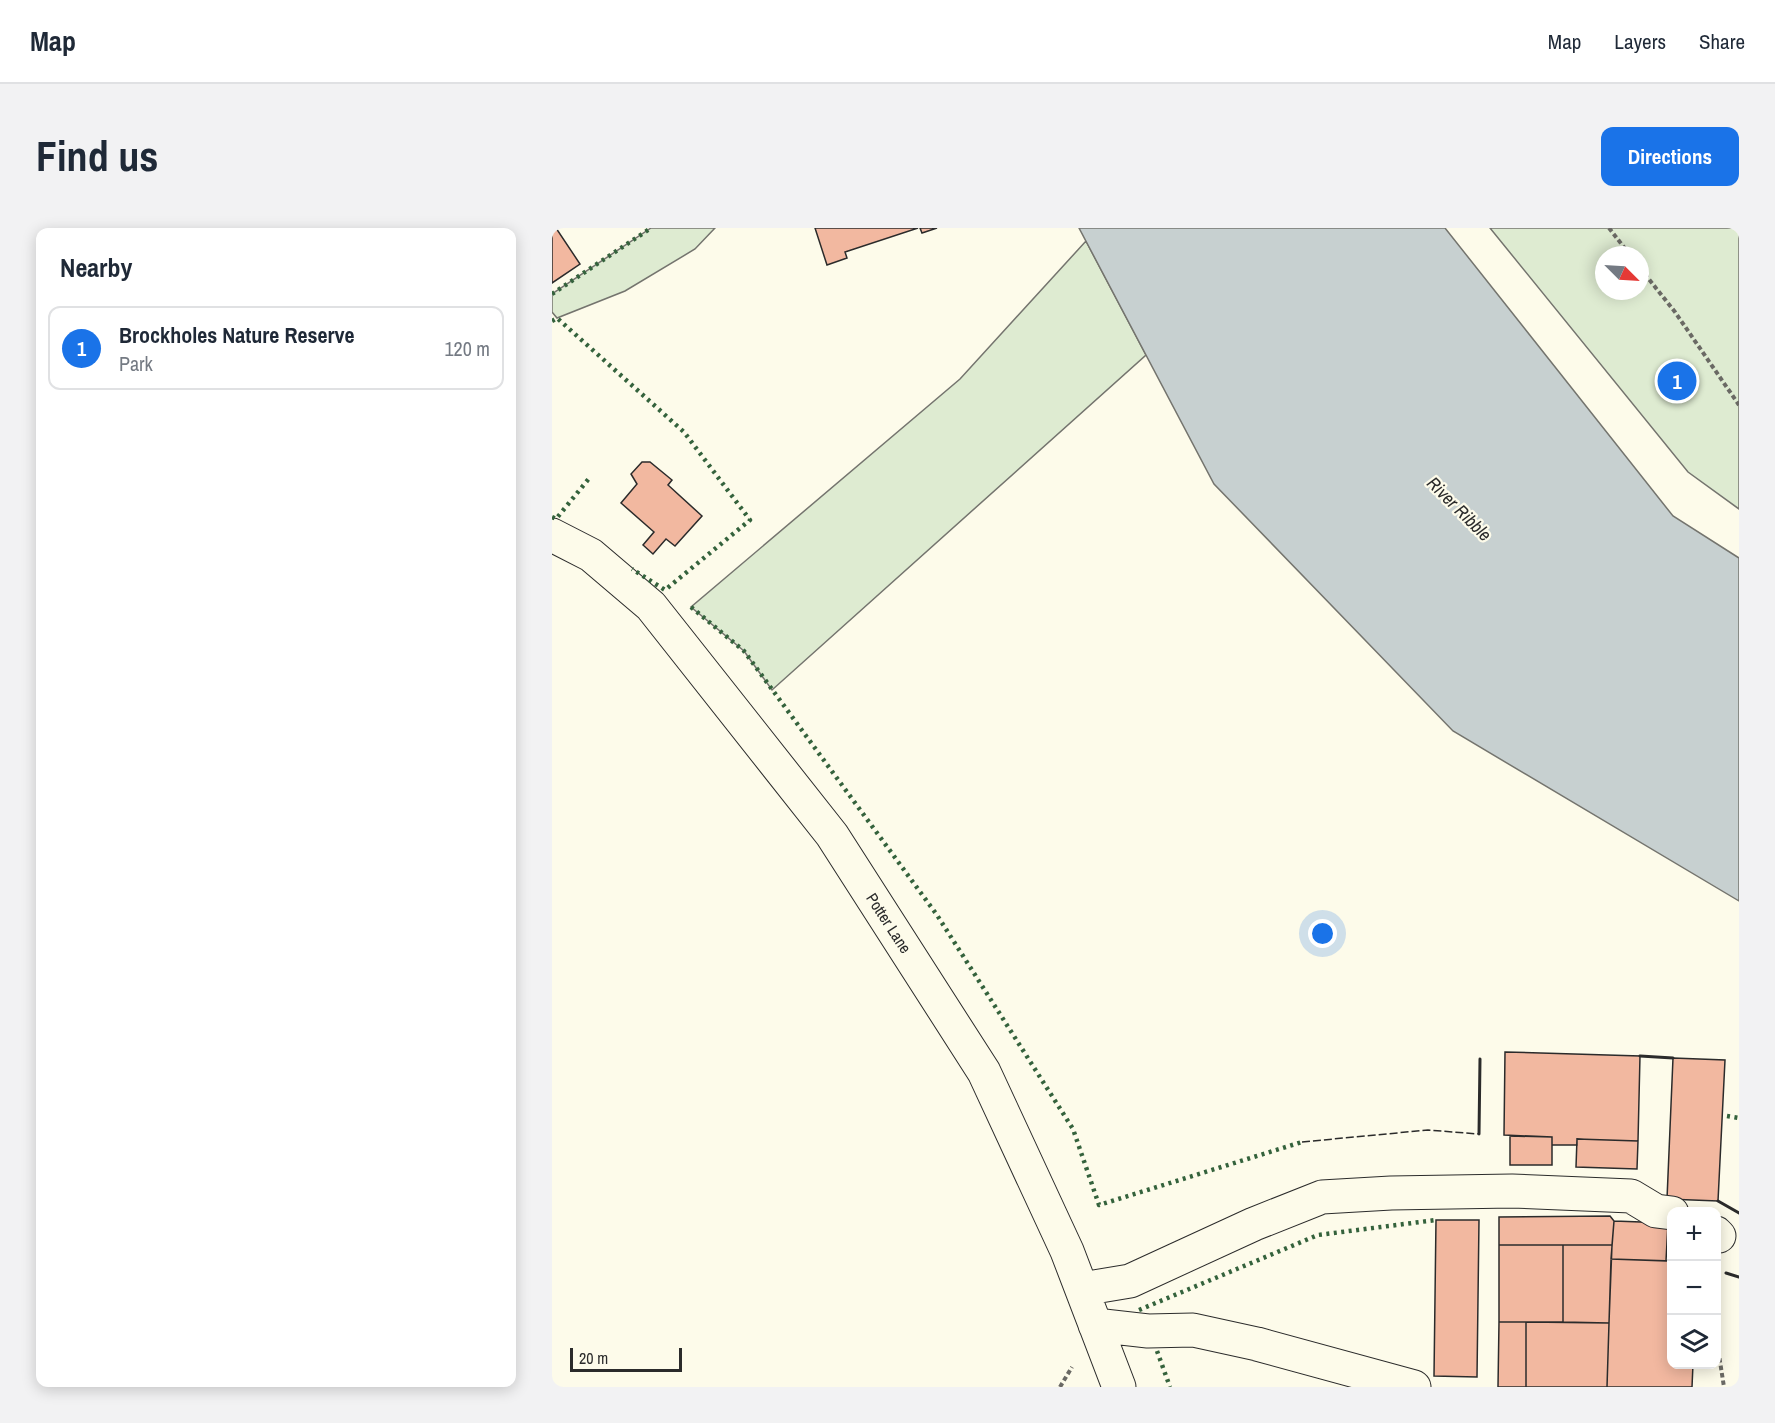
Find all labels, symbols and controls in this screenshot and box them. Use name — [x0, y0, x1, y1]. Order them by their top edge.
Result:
text: Map — [30, 22, 76, 60]
text: Map — [1548, 27, 1581, 56]
text: Layers — [1614, 27, 1666, 56]
text: Share — [1699, 27, 1745, 56]
button: Directions — [1601, 127, 1739, 186]
text: Find us — [36, 128, 158, 184]
north arrow — [1595, 246, 1649, 300]
text: Nearby — [60, 250, 132, 285]
text: Brockholes Nature Reserve — [119, 320, 355, 350]
text: 1 — [77, 335, 86, 362]
text: 120 m — [444, 335, 490, 362]
text: Park — [119, 350, 153, 377]
pin: 1 — [1658, 358, 1696, 404]
water label: River Ribble — [1422, 471, 1497, 546]
street label: Potter Lane — [861, 889, 917, 957]
your location — [1308, 919, 1337, 948]
map controls — [1667, 1207, 1721, 1369]
button: + — [1667, 1207, 1721, 1261]
button: − — [1667, 1261, 1721, 1315]
button: layers — [1667, 1315, 1721, 1369]
scale bar — [570, 1345, 682, 1372]
text: 20 m — [579, 1347, 608, 1369]

